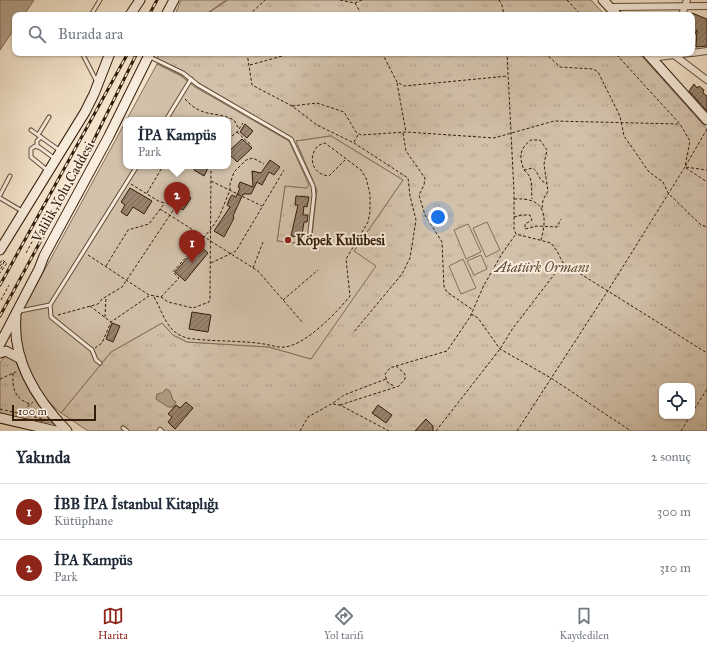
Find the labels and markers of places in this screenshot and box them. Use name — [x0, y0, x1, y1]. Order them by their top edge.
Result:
pin: 2 — [164, 182, 190, 215]
pin: 1 — [179, 230, 205, 263]
place label: Köpek Kulübesi — [296, 232, 385, 250]
marker: Köpek Kulübesi — [283, 235, 293, 245]

